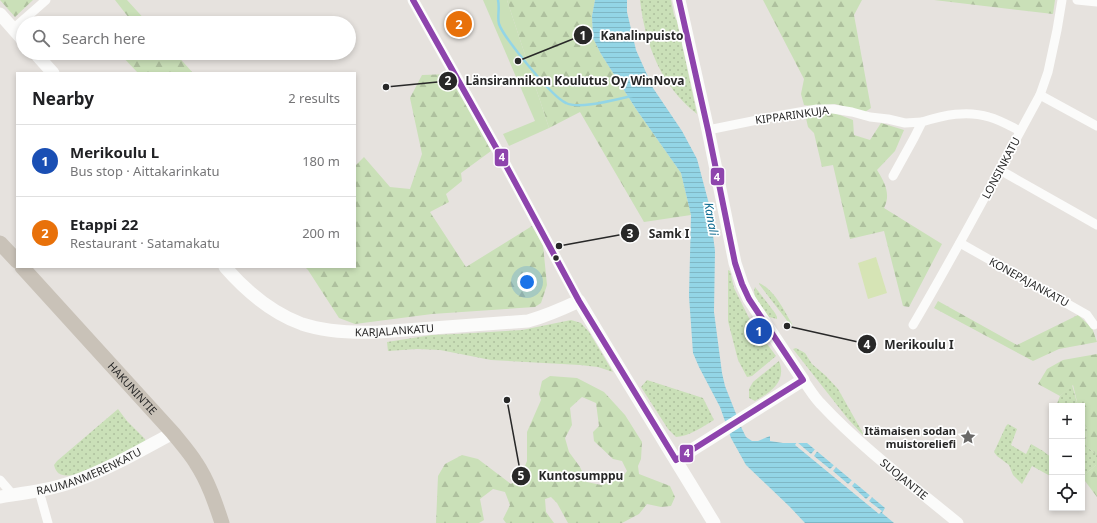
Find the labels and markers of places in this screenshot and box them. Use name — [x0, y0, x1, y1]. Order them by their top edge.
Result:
pin: 2 — [446, 9, 472, 39]
callout: Kanalinpuisto — [573, 23, 692, 47]
callout: Länsirannikon Koulutus Oy WinNova — [438, 69, 693, 93]
callout: Samk I — [620, 221, 697, 245]
unlabelled marker — [551, 253, 561, 263]
pin: 1 — [746, 316, 772, 346]
callout: Merikoulu I — [857, 332, 962, 356]
place label: Itämaisen sodan muistoreliefi — [865, 423, 956, 451]
place icon: Itämaisen sodan muistoreliefi — [959, 428, 977, 446]
callout: Kuntosumppu — [511, 464, 632, 488]

